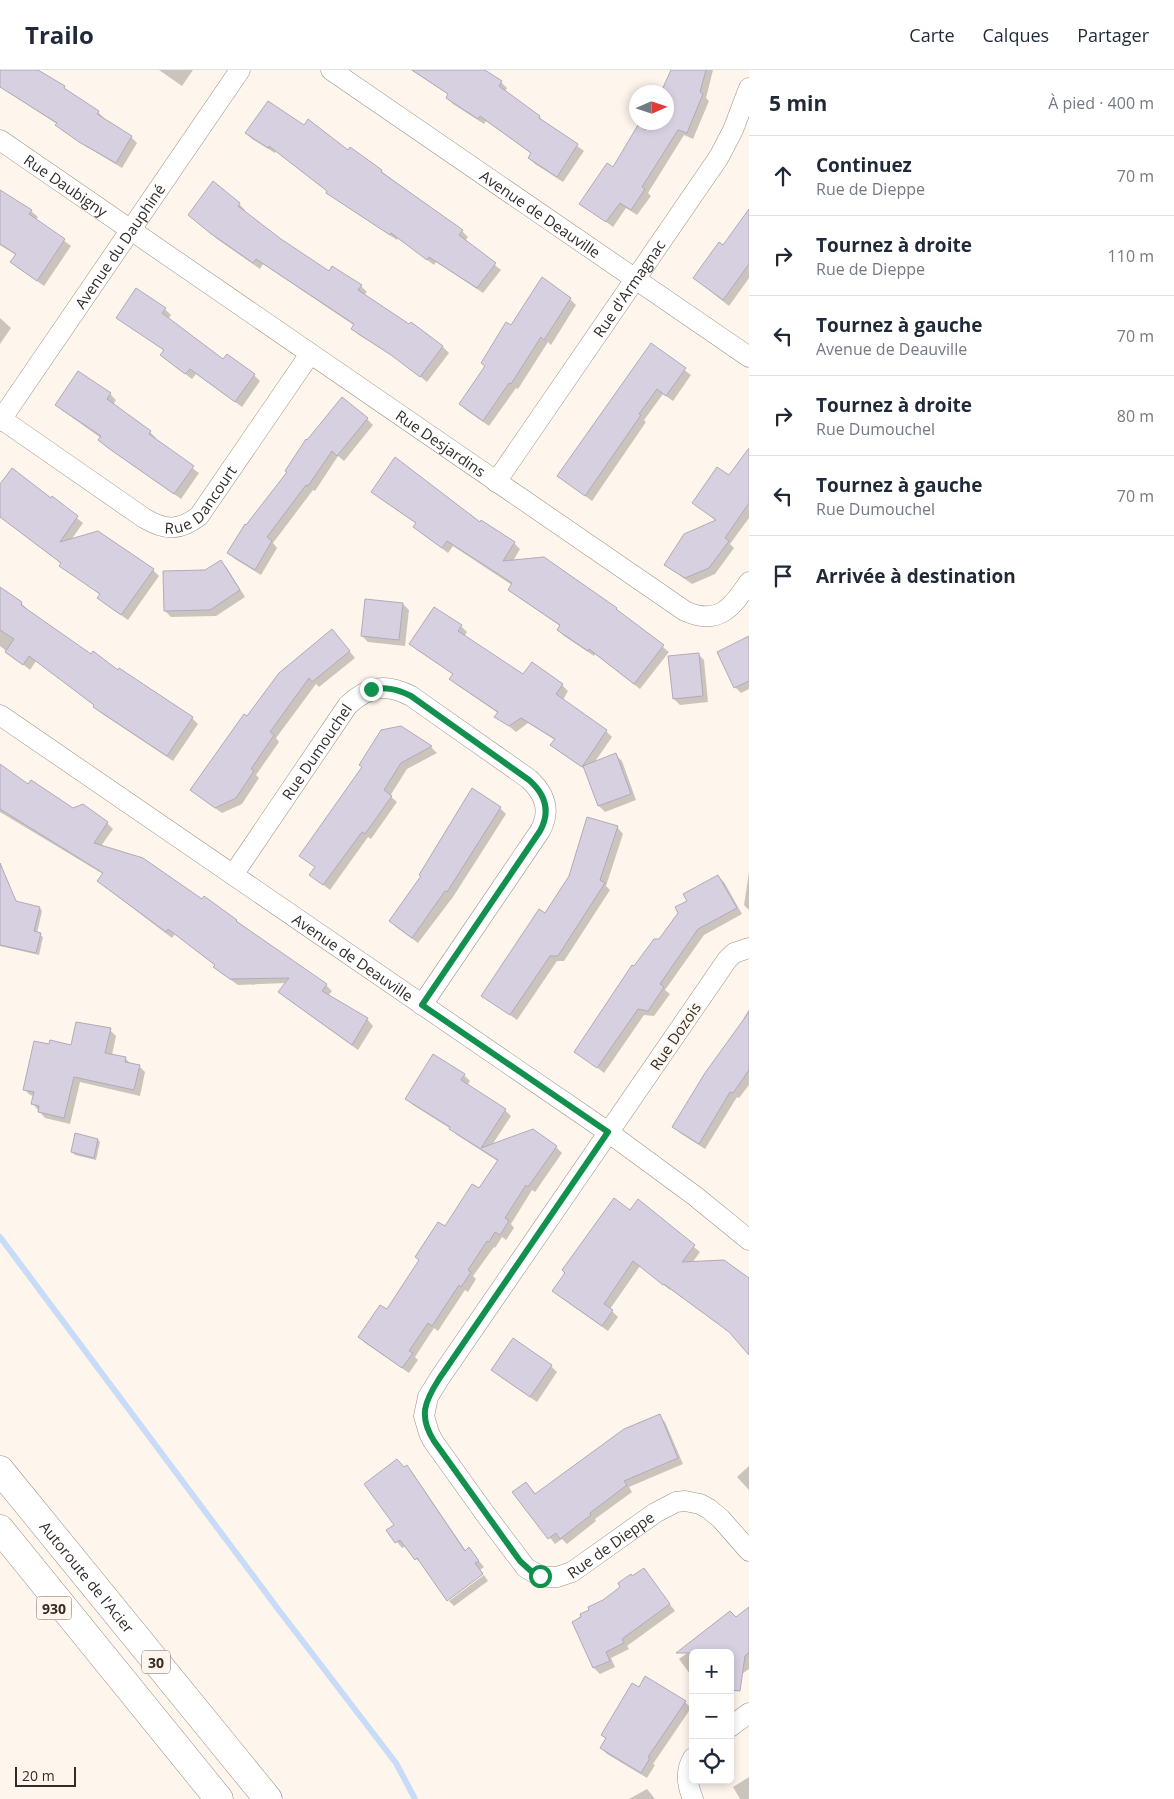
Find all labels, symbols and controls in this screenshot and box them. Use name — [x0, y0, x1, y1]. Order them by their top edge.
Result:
text: Trailo — [25, 18, 94, 51]
text: Carte — [909, 23, 955, 47]
text: Calques — [983, 23, 1049, 47]
text: Partager — [1077, 23, 1149, 47]
north arrow — [629, 85, 674, 130]
text: 5 min — [769, 89, 827, 117]
text: À pied · 400 m — [1048, 92, 1154, 114]
street label: Rue Daubigny — [20, 150, 112, 221]
text: Continuez — [816, 152, 912, 178]
icon: ahead — [769, 162, 797, 190]
street label: Avenue de Deauville — [476, 165, 605, 262]
text: 70 m — [1117, 165, 1154, 187]
text: Rue de Dieppe — [816, 178, 925, 200]
street label: Avenue du Dauphiné — [70, 180, 169, 312]
text: Tournez à droite — [816, 232, 972, 258]
street label: Rue d'Armagnac — [588, 236, 669, 341]
icon: right — [769, 242, 797, 270]
text: 110 m — [1108, 245, 1154, 267]
text: Rue de Dieppe — [816, 258, 925, 280]
text: Tournez à gauche — [816, 312, 982, 338]
icon: left — [769, 322, 797, 350]
text: 70 m — [1117, 325, 1154, 347]
text: Avenue de Deauville — [816, 338, 967, 360]
text: Tournez à droite — [816, 392, 972, 418]
icon: right — [769, 402, 797, 430]
street label: Rue Desjardins — [392, 405, 490, 481]
text: 80 m — [1117, 405, 1154, 427]
text: Rue Dumouchel — [816, 418, 935, 440]
street label: Rue Dancourt — [164, 462, 241, 538]
text: Tournez à gauche — [816, 472, 982, 498]
icon: left — [769, 482, 797, 510]
text: 70 m — [1117, 485, 1154, 507]
text: Rue Dumouchel — [816, 498, 935, 520]
icon: arrive — [769, 562, 797, 590]
text: Arrivée à destination — [816, 563, 1016, 589]
route end — [360, 678, 383, 701]
street label: Rue Dumouchel — [277, 700, 356, 803]
street label: Avenue de Deauville — [289, 909, 417, 1005]
street label: Rue Dozois — [645, 998, 705, 1074]
street label: Rue de Dieppe — [563, 1507, 658, 1582]
street label: Autoroute de l'Acier — [36, 1517, 139, 1637]
route start — [529, 1565, 552, 1588]
road number: 930 — [36, 1596, 72, 1620]
map controls — [689, 1649, 734, 1784]
button: + — [689, 1649, 734, 1694]
road number: 30 — [142, 1650, 170, 1674]
button: − — [689, 1694, 734, 1739]
button: locate — [689, 1739, 734, 1784]
scale bar — [15, 1764, 76, 1787]
text: 20 m — [22, 1766, 55, 1785]

